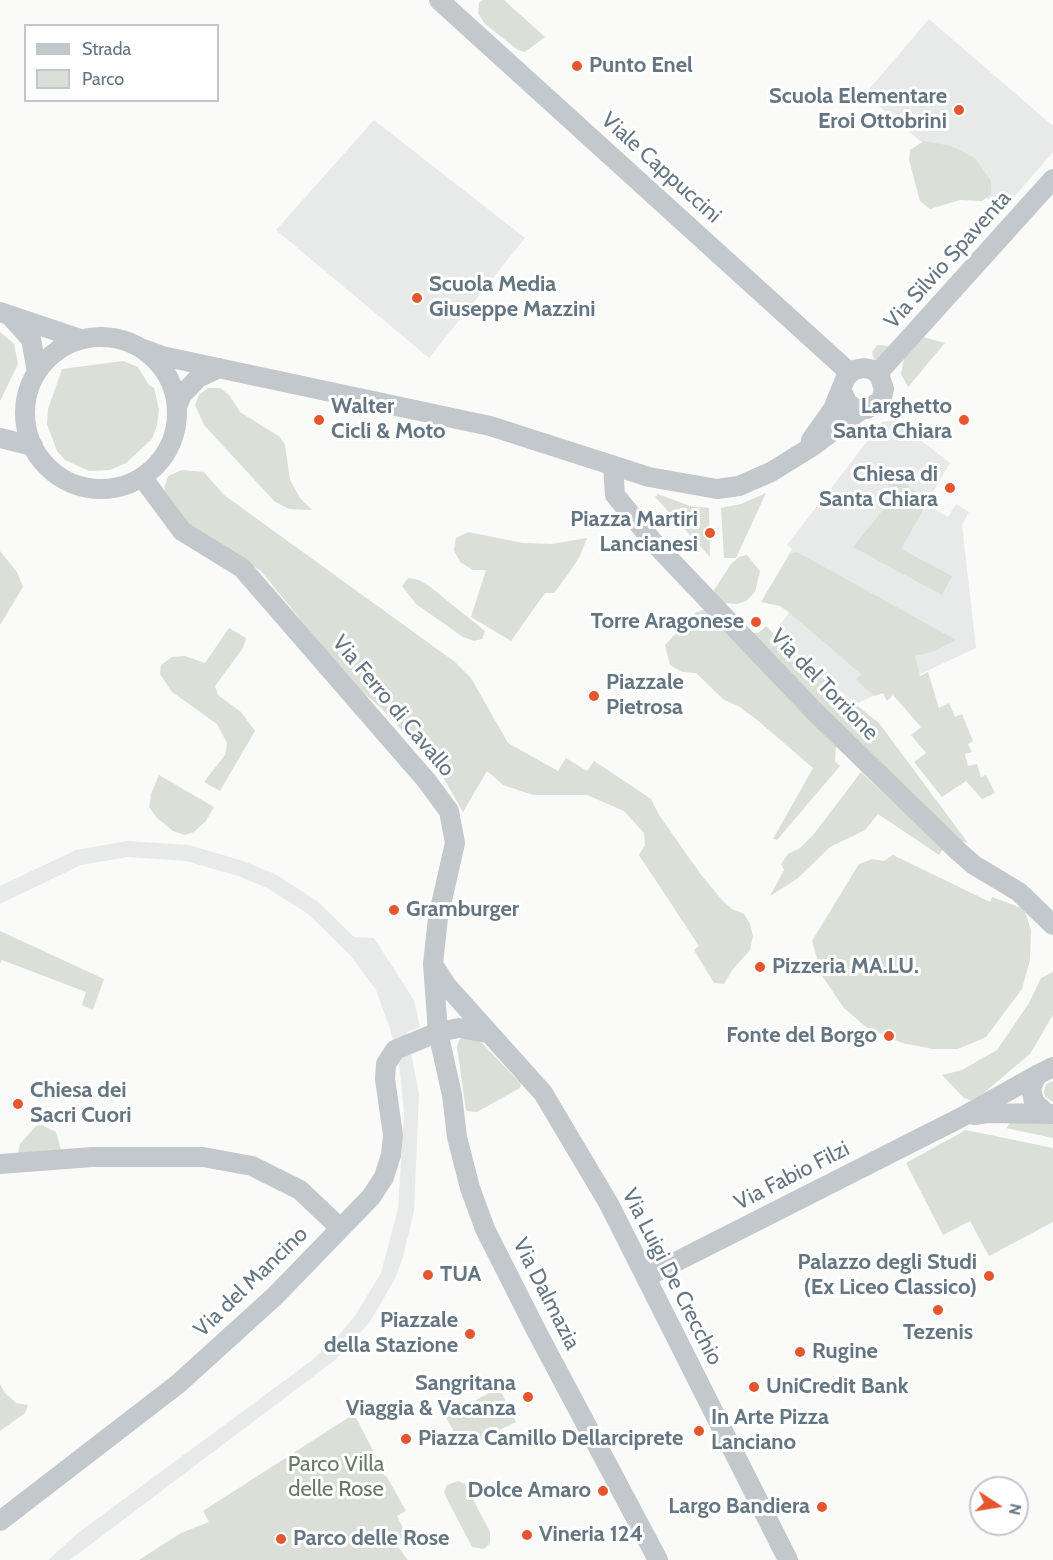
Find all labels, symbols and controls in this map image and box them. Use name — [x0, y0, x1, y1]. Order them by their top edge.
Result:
legend — [24, 24, 219, 102]
text: Strada — [82, 38, 131, 60]
place label: Punto Enel — [589, 53, 693, 79]
marker: Punto Enel — [570, 59, 584, 73]
text: Parco — [82, 68, 124, 90]
place label: Scuola Elementare Eroi Ottobrini — [769, 84, 947, 136]
marker: Scuola Elementare Eroi Ottobrini — [952, 103, 966, 117]
street label: Viale Cappuccini — [596, 107, 726, 229]
street label: Via Silvio Spaventa — [879, 186, 1017, 334]
place label: Scuola Media Giuseppe Mazzini — [429, 272, 596, 324]
marker: Scuola Media Giuseppe Mazzini — [410, 291, 424, 305]
place label: Walter Cicli & Moto — [331, 394, 445, 446]
place label: Larghetto Santa Chiara — [833, 394, 952, 446]
marker: Walter Cicli & Moto — [312, 413, 326, 427]
marker: Larghetto Santa Chiara — [957, 413, 971, 427]
place label: Chiesa di Santa Chiara — [819, 462, 938, 514]
marker: Chiesa di Santa Chiara — [943, 481, 957, 495]
place label: Piazza Martiri Lancianesi — [570, 507, 698, 558]
marker: Piazza Martiri Lancianesi — [703, 526, 717, 540]
place label: Torre Aragonese — [591, 609, 744, 635]
marker: Torre Aragonese — [749, 615, 763, 629]
street label: Via del Torrione — [764, 624, 884, 746]
street label: Via Ferro di Cavallo — [326, 630, 460, 782]
place label: Piazzale Pietrosa — [606, 670, 684, 722]
marker: Piazzale Pietrosa — [587, 689, 601, 703]
place label: Gramburger — [406, 897, 519, 923]
marker: Gramburger — [387, 903, 401, 917]
place label: Pizzeria MA.LU. — [772, 954, 919, 980]
marker: Pizzeria MA.LU. — [753, 960, 767, 974]
place label: Fonte del Borgo — [726, 1023, 877, 1049]
marker: Fonte del Borgo — [882, 1029, 896, 1043]
place label: Chiesa dei Sacri Cuori — [30, 1078, 132, 1130]
marker: Chiesa dei Sacri Cuori — [11, 1097, 25, 1111]
street label: Via Fabio Filzi — [730, 1136, 854, 1216]
street label: Via Luigi De Crecchio — [616, 1184, 728, 1370]
street label: Via del Mancino — [189, 1221, 313, 1343]
street label: Via Dalmazia — [507, 1234, 585, 1354]
place label: Palazzo degli Studi (Ex Liceo Classico) — [797, 1250, 977, 1302]
place label: TUA — [440, 1262, 481, 1288]
marker: TUA — [421, 1268, 435, 1282]
marker: Palazzo degli Studi (Ex Liceo Classico) — [982, 1269, 996, 1283]
marker: Tezenis — [931, 1303, 945, 1317]
place label: Piazzale della Stazione — [324, 1308, 458, 1360]
place label: Tezenis — [903, 1320, 973, 1346]
marker: Piazzale della Stazione — [463, 1327, 477, 1341]
place label: Rugine — [812, 1339, 878, 1365]
marker: Rugine — [793, 1345, 807, 1359]
place label: Sangritana Viaggia & Vacanza — [346, 1371, 516, 1422]
place label: UniCredit Bank — [766, 1374, 908, 1400]
marker: UniCredit Bank — [747, 1380, 761, 1394]
marker: Sangritana Viaggia & Vacanza — [521, 1390, 535, 1404]
place label: In Arte Pizza Lanciano — [711, 1405, 829, 1456]
marker: In Arte Pizza Lanciano — [692, 1424, 706, 1438]
place label: Piazza Camillo Dellarciprete — [418, 1426, 683, 1452]
marker: Piazza Camillo Dellarciprete — [399, 1432, 413, 1446]
park label: Parco Villa delle Rose — [288, 1452, 384, 1504]
north arrow — [969, 1476, 1029, 1536]
place label: Dolce Amaro — [467, 1478, 591, 1504]
marker: Dolce Amaro — [596, 1484, 610, 1498]
place label: Largo Bandiera — [668, 1494, 810, 1520]
marker: Largo Bandiera — [815, 1500, 829, 1514]
text: N — [1005, 1502, 1026, 1517]
place label: Vineria 124 — [539, 1522, 643, 1548]
place label: Parco delle Rose — [293, 1526, 449, 1552]
marker: Vineria 124 — [520, 1528, 534, 1542]
marker: Parco delle Rose — [274, 1532, 288, 1546]

